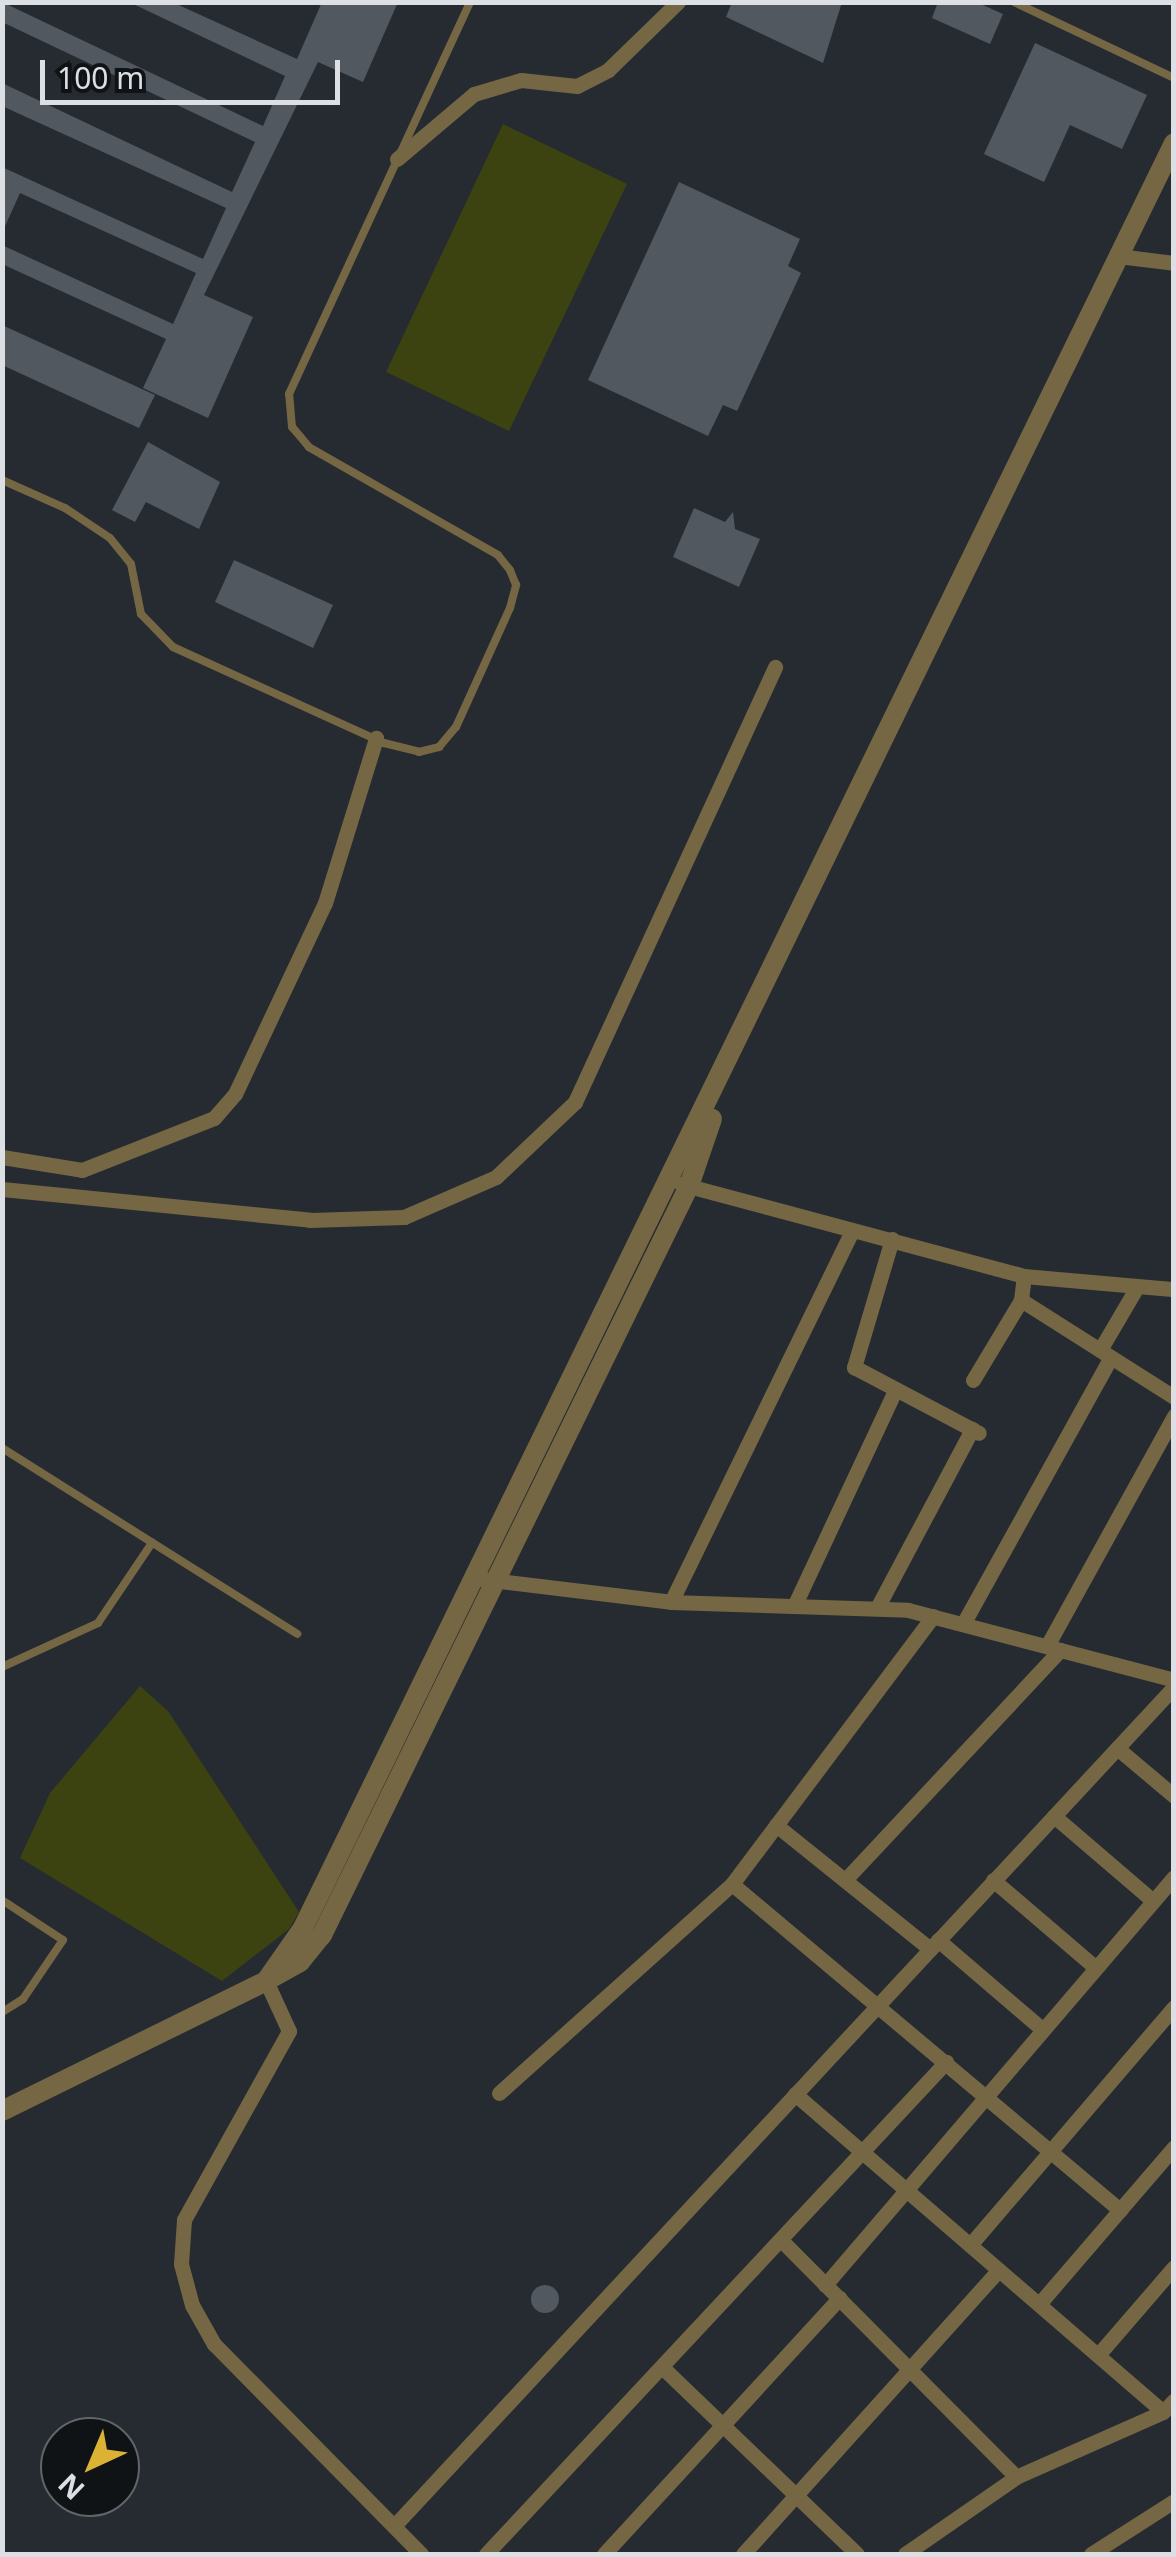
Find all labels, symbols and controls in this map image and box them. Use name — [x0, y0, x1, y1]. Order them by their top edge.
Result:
scale bar — [45, 40, 345, 102]
text: 100 m — [57, 57, 144, 98]
north arrow — [40, 2417, 140, 2517]
text: N — [49, 2466, 92, 2509]

